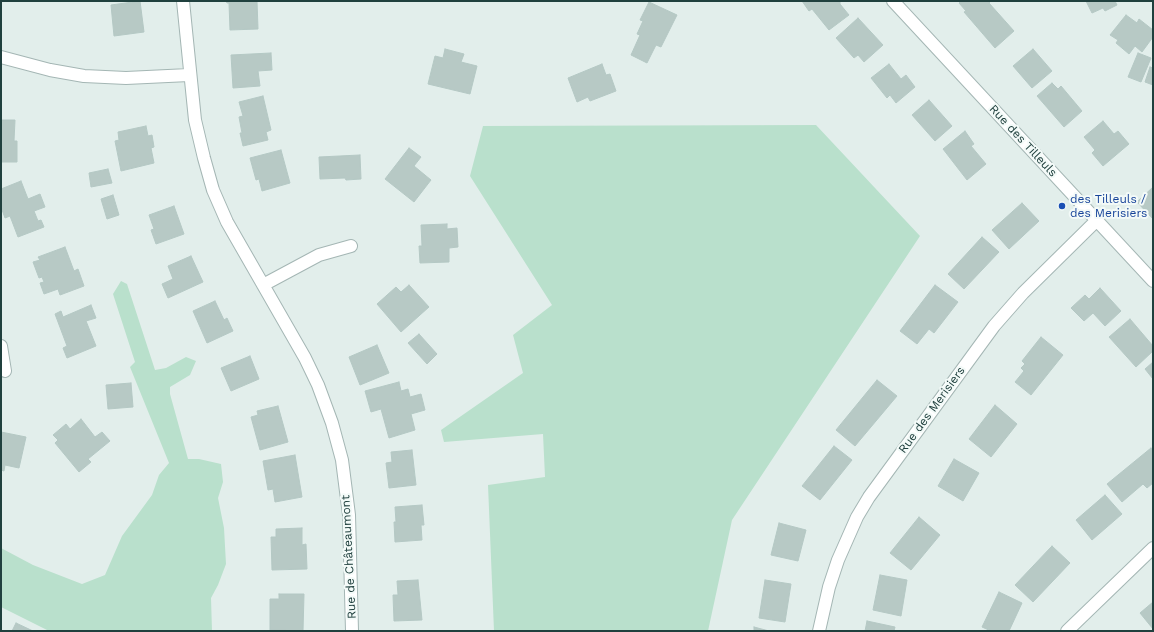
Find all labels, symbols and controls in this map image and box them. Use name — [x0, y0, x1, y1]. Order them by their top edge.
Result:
street label: Rue des Tilleuls — [986, 102, 1060, 180]
place label: des Tilleuls / des Merisiers — [1070, 192, 1147, 220]
marker: des Tilleuls / des Merisiers — [1057, 201, 1067, 211]
street label: Rue des Merisiers — [896, 364, 968, 456]
street label: Rue de Châteaumont — [339, 495, 359, 619]

